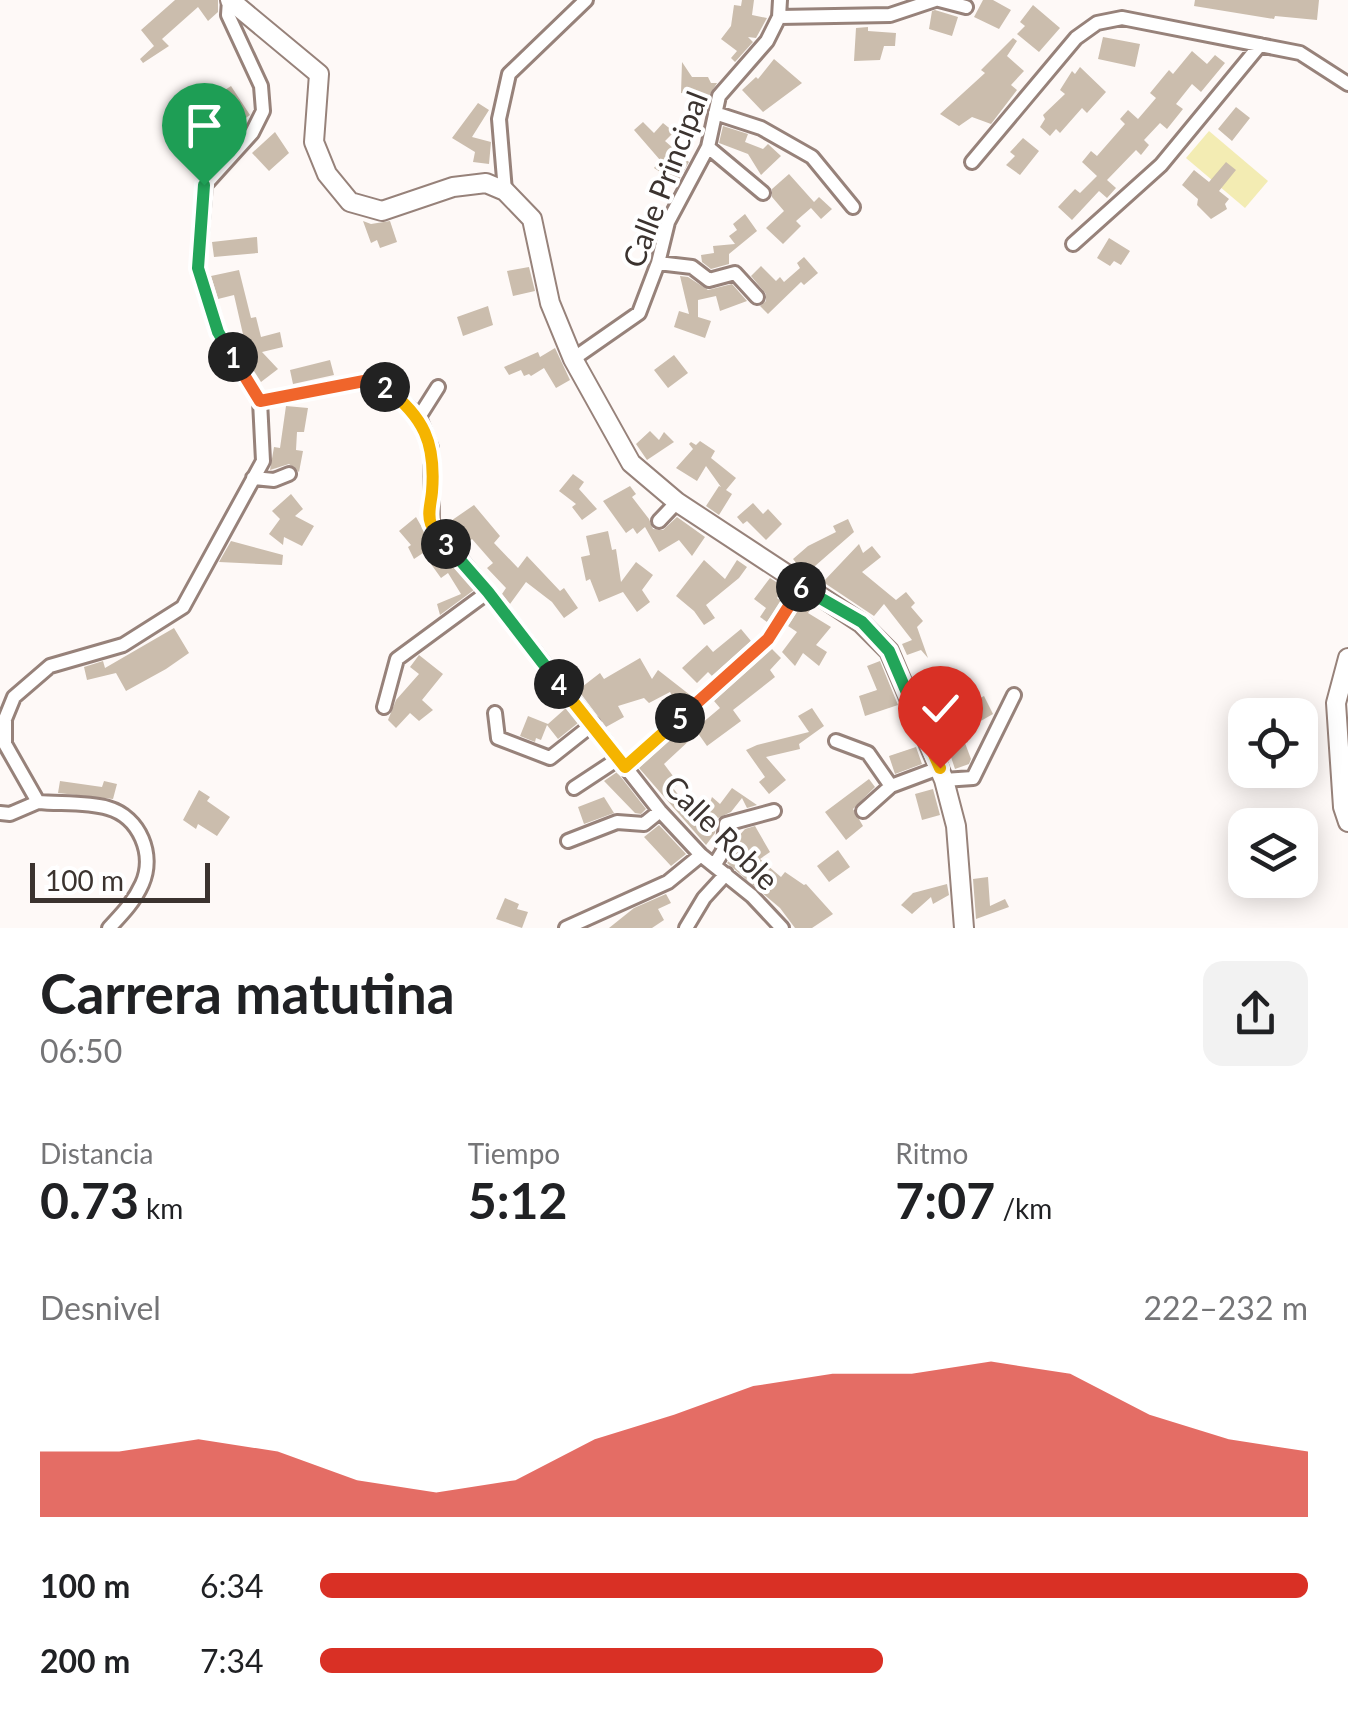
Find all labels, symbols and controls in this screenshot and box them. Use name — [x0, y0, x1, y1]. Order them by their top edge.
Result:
pin — [162, 83, 247, 186]
street label: Calle Principal — [614, 86, 714, 272]
icon: arrive — [177, 98, 232, 153]
pin: 1 — [208, 332, 258, 382]
text: 1 — [225, 340, 241, 374]
pin: 2 — [360, 362, 410, 412]
text: 2 — [377, 370, 393, 404]
pin: 3 — [421, 519, 471, 569]
text: 3 — [438, 527, 454, 561]
pin: 6 — [776, 562, 826, 612]
text: 6 — [793, 570, 809, 604]
pin: 4 — [534, 659, 584, 709]
pin — [898, 666, 983, 769]
text: 4 — [551, 667, 567, 701]
icon: check — [913, 681, 968, 736]
pin: 5 — [655, 693, 705, 743]
map controls — [1228, 698, 1318, 898]
button: locate — [1228, 698, 1318, 788]
text: 5 — [672, 701, 688, 735]
street label: Calle Roble — [657, 767, 787, 897]
button: layers — [1228, 808, 1318, 898]
scale bar — [30, 858, 210, 903]
text: 100 m — [45, 863, 124, 897]
text: Carrera matutina — [40, 960, 455, 1026]
button: share — [1203, 961, 1308, 1066]
text: 06:50 — [40, 1031, 122, 1070]
text: Distancia — [40, 1136, 153, 1170]
text: Tiempo — [468, 1136, 560, 1170]
text: Ritmo — [895, 1136, 968, 1170]
text: 0.73 — [40, 1170, 139, 1230]
text: 5:12 — [468, 1170, 568, 1230]
text: 7:07 — [895, 1170, 995, 1230]
text: km — [139, 1191, 183, 1225]
text: /km — [995, 1191, 1052, 1225]
text: Desnivel — [40, 1288, 161, 1327]
text: 222–232 m — [1144, 1288, 1308, 1327]
text: 100 m — [40, 1566, 130, 1605]
text: 6:34 — [200, 1566, 264, 1605]
text: 200 m — [40, 1641, 130, 1680]
text: 7:34 — [200, 1641, 264, 1680]

